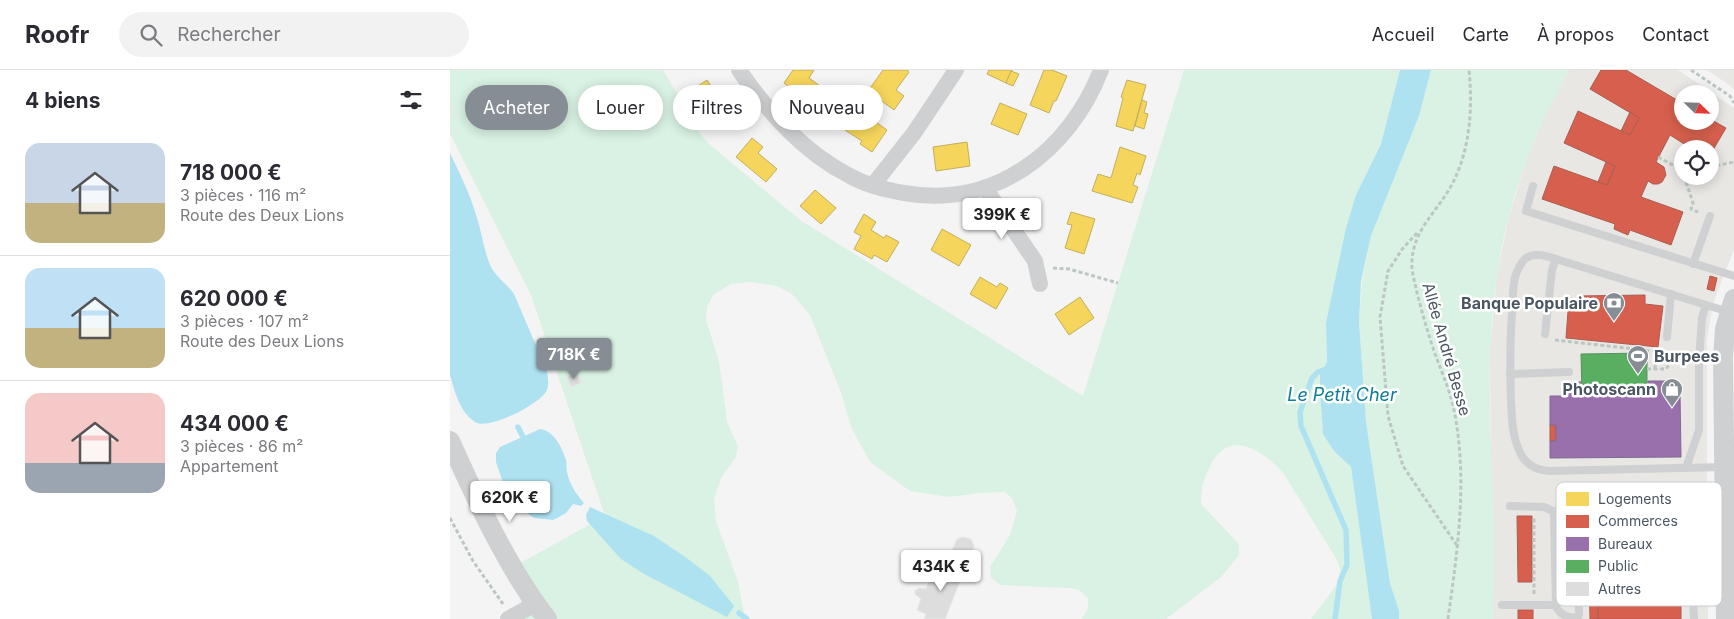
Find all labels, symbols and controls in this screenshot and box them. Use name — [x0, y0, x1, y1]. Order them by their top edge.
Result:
search box — [119, 12, 469, 57]
text: Roofr — [25, 20, 89, 49]
icon: search — [137, 21, 165, 49]
text: Rechercher — [177, 23, 281, 46]
text: Accueil — [1372, 24, 1435, 45]
text: Carte — [1463, 24, 1509, 45]
text: À propos — [1537, 24, 1614, 45]
text: Contact — [1642, 24, 1709, 45]
chip: Acheter — [465, 85, 568, 130]
chip: Louer — [578, 85, 663, 130]
chip: Filtres — [673, 85, 761, 130]
chip: Nouveau — [771, 85, 883, 130]
north arrow — [1674, 85, 1719, 130]
map controls — [1674, 85, 1719, 185]
icon: filters — [397, 86, 425, 114]
text: 4 biens — [25, 88, 100, 113]
button: locate — [1674, 140, 1719, 185]
text: 718 000 € — [180, 160, 282, 185]
icon: home — [65, 163, 125, 223]
text: 3 pièces · 116 m² — [180, 185, 306, 205]
pin: 399K € — [961, 198, 1043, 240]
text: 399K € — [973, 204, 1031, 224]
text: Route des Deux Lions — [180, 205, 344, 225]
street label: Allée André Besse — [1418, 280, 1476, 418]
text: 620 000 € — [180, 286, 288, 311]
icon: home — [65, 288, 125, 348]
bank icon: Banque Populaire — [1602, 291, 1626, 322]
place label: Banque Populaire — [1461, 293, 1598, 313]
text: 3 pièces · 107 m² — [180, 311, 309, 331]
text: Route des Deux Lions — [180, 331, 344, 351]
pin: 718K € — [533, 338, 615, 380]
text: 718K € — [548, 344, 600, 364]
sports icon: Burpees — [1626, 344, 1650, 375]
place label: Burpees — [1654, 346, 1719, 366]
shop icon: Photoscann — [1660, 377, 1684, 408]
place label: Photoscann — [1563, 379, 1656, 399]
water label: Le Petit Cher — [1287, 384, 1398, 405]
text: 434 000 € — [180, 411, 289, 436]
icon: home — [65, 413, 125, 473]
text: 3 pièces · 86 m² — [180, 436, 303, 456]
text: Appartement — [180, 456, 278, 476]
pin: 620K € — [469, 480, 551, 523]
legend — [1556, 482, 1722, 606]
text: 620K € — [481, 487, 539, 507]
text: Logements — [1598, 490, 1672, 507]
text: Commerces — [1598, 512, 1678, 529]
text: Bureaux — [1598, 535, 1653, 552]
pin: 434K € — [900, 550, 982, 592]
text: 434K € — [912, 556, 970, 576]
text: Public — [1598, 557, 1639, 574]
text: Autres — [1598, 580, 1641, 597]

